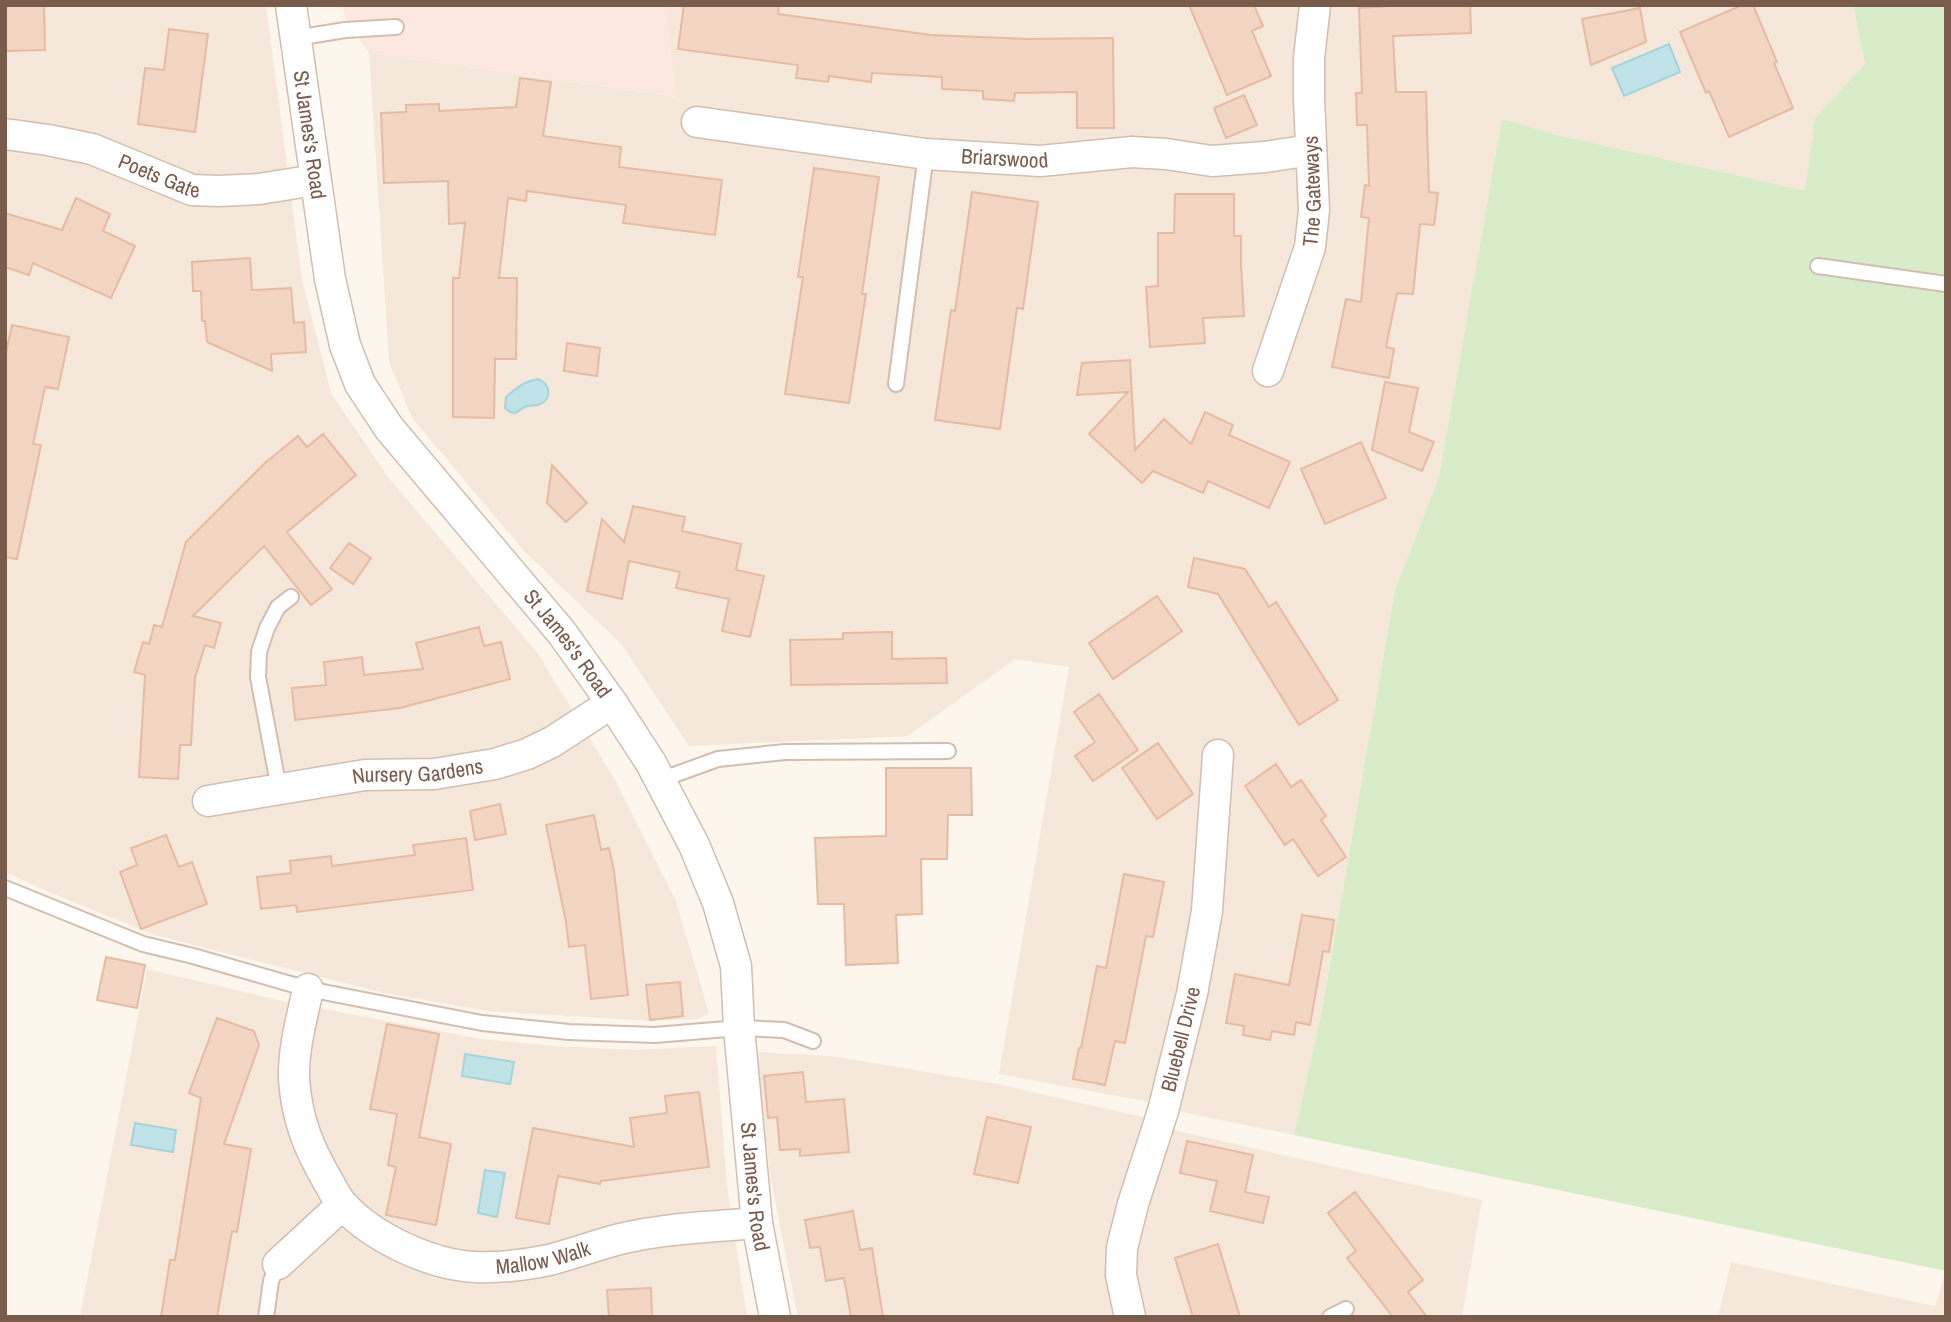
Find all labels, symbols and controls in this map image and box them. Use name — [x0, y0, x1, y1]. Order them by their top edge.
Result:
street label: St James's Road — [286, 68, 333, 201]
street label: The Gateways — [1295, 135, 1328, 248]
street label: Briarswood — [960, 141, 1049, 175]
street label: Poets Gate — [114, 146, 200, 204]
street label: St James's Road — [517, 583, 619, 704]
street label: Nursery Gardens — [350, 751, 485, 791]
street label: Bluebell Drive — [1153, 984, 1207, 1095]
street label: St James's Road — [734, 1121, 777, 1253]
street label: Mallow Walk — [495, 1233, 594, 1281]

